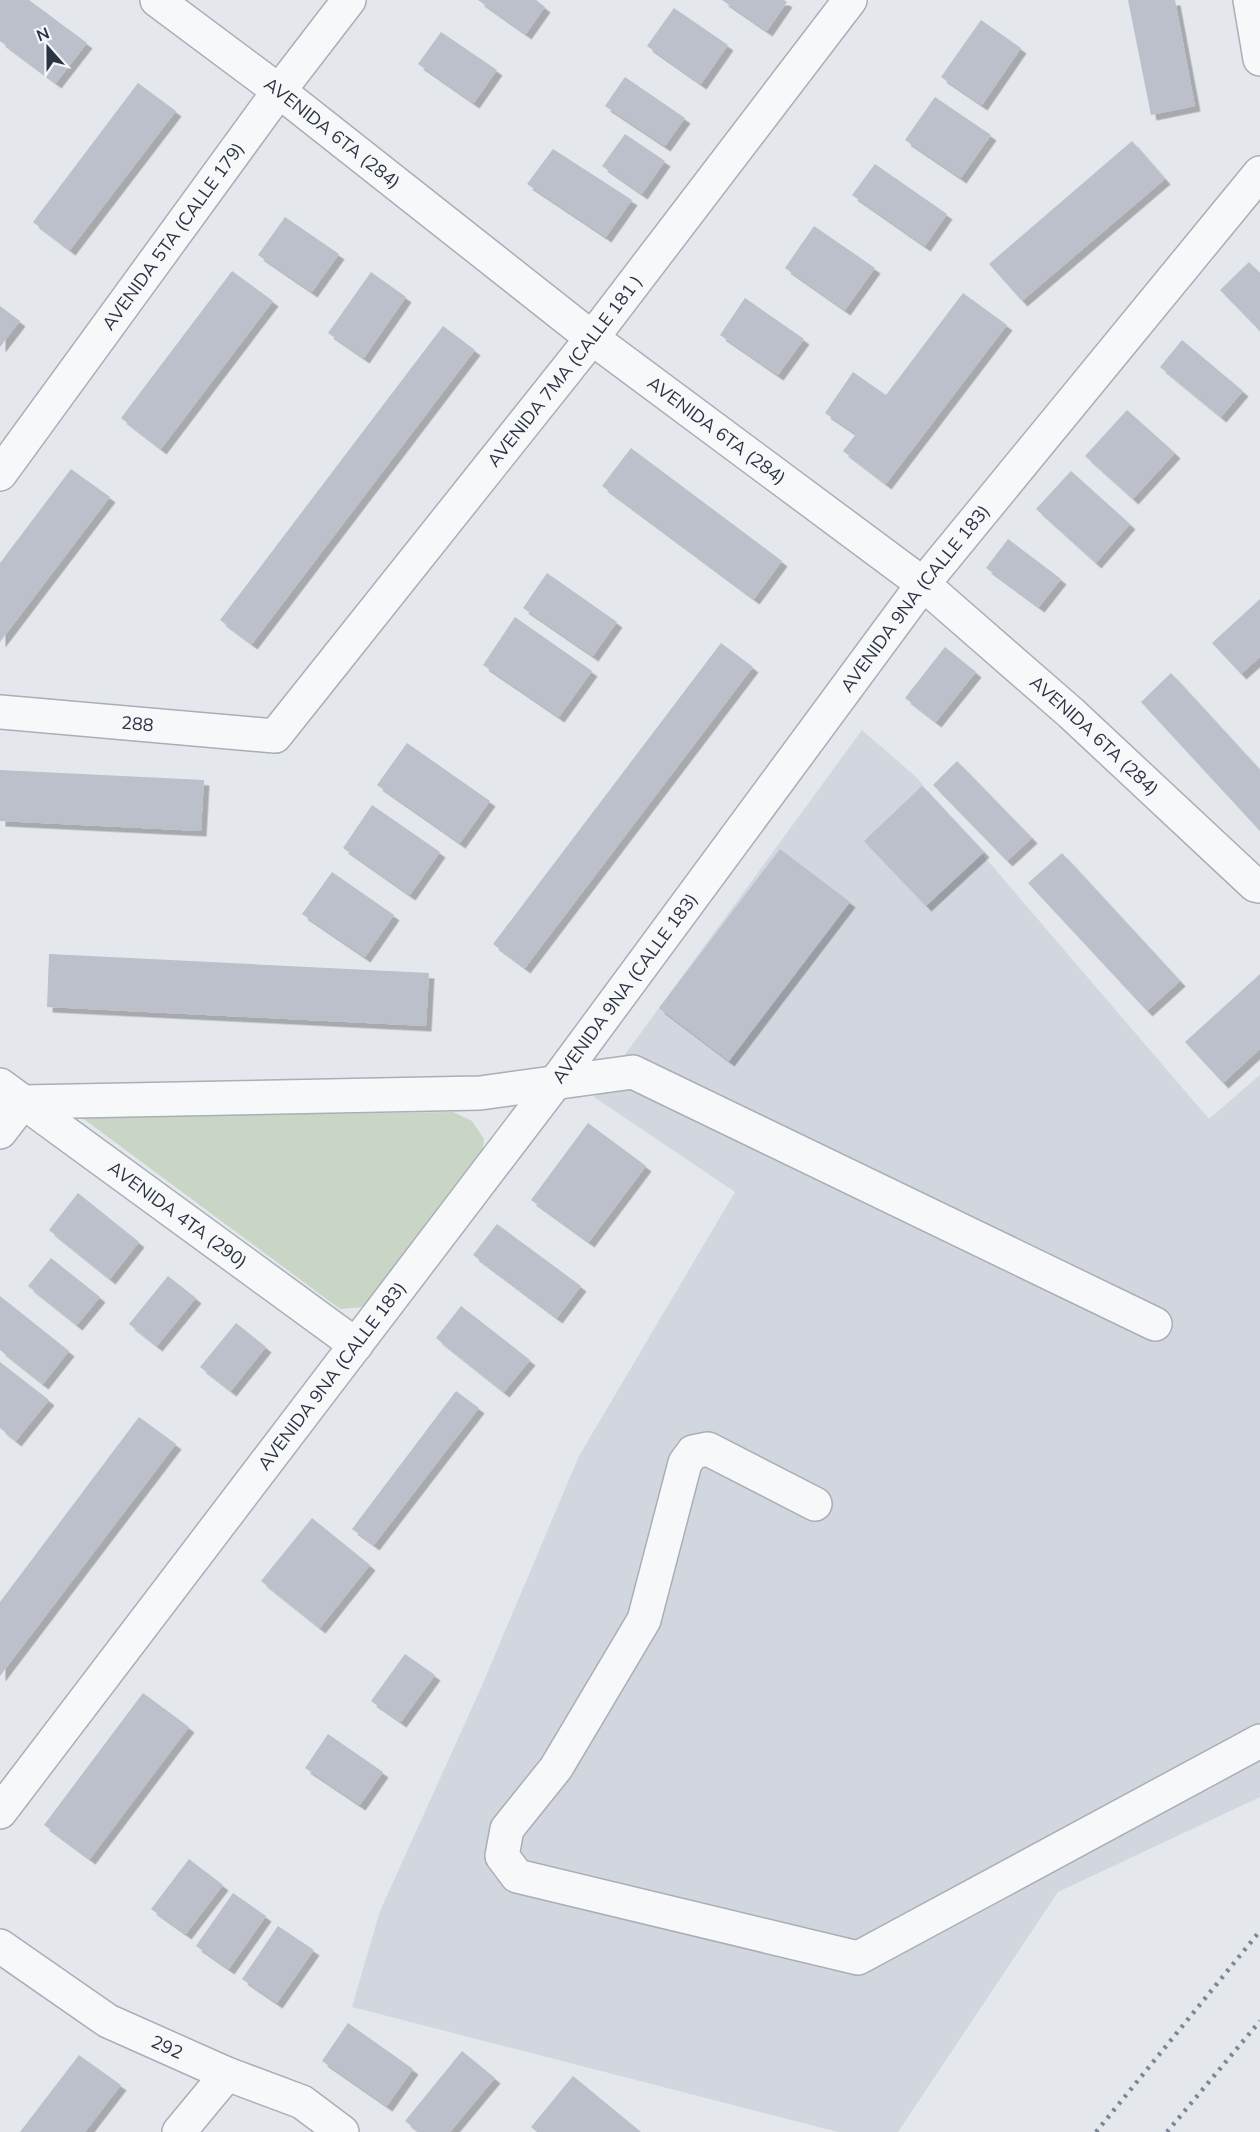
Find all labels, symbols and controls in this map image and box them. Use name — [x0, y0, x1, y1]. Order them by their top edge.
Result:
north arrow — [18, 18, 78, 78]
text: N — [33, 22, 52, 45]
street label: AVENIDA 6TA (284) — [260, 72, 405, 193]
street label: AVENIDA 5TA (CALLE 179) — [97, 138, 249, 335]
street label: AVENIDA 7MA (CALLE 181 ) — [482, 270, 647, 471]
street label: AVENIDA 6TA (284) — [643, 371, 791, 489]
street label: AVENIDA 9NA (CALLE 183) — [835, 500, 994, 696]
street label: AVENIDA 6TA (284) — [1025, 670, 1164, 800]
street label: 288 — [120, 711, 155, 736]
street label: AVENIDA 9NA (CALLE 183) — [547, 888, 702, 1088]
street label: AVENIDA 4TA (290) — [104, 1156, 252, 1273]
street label: AVENIDA 9NA (CALLE 183) — [252, 1277, 411, 1474]
street label: 292 — [148, 2030, 187, 2064]

